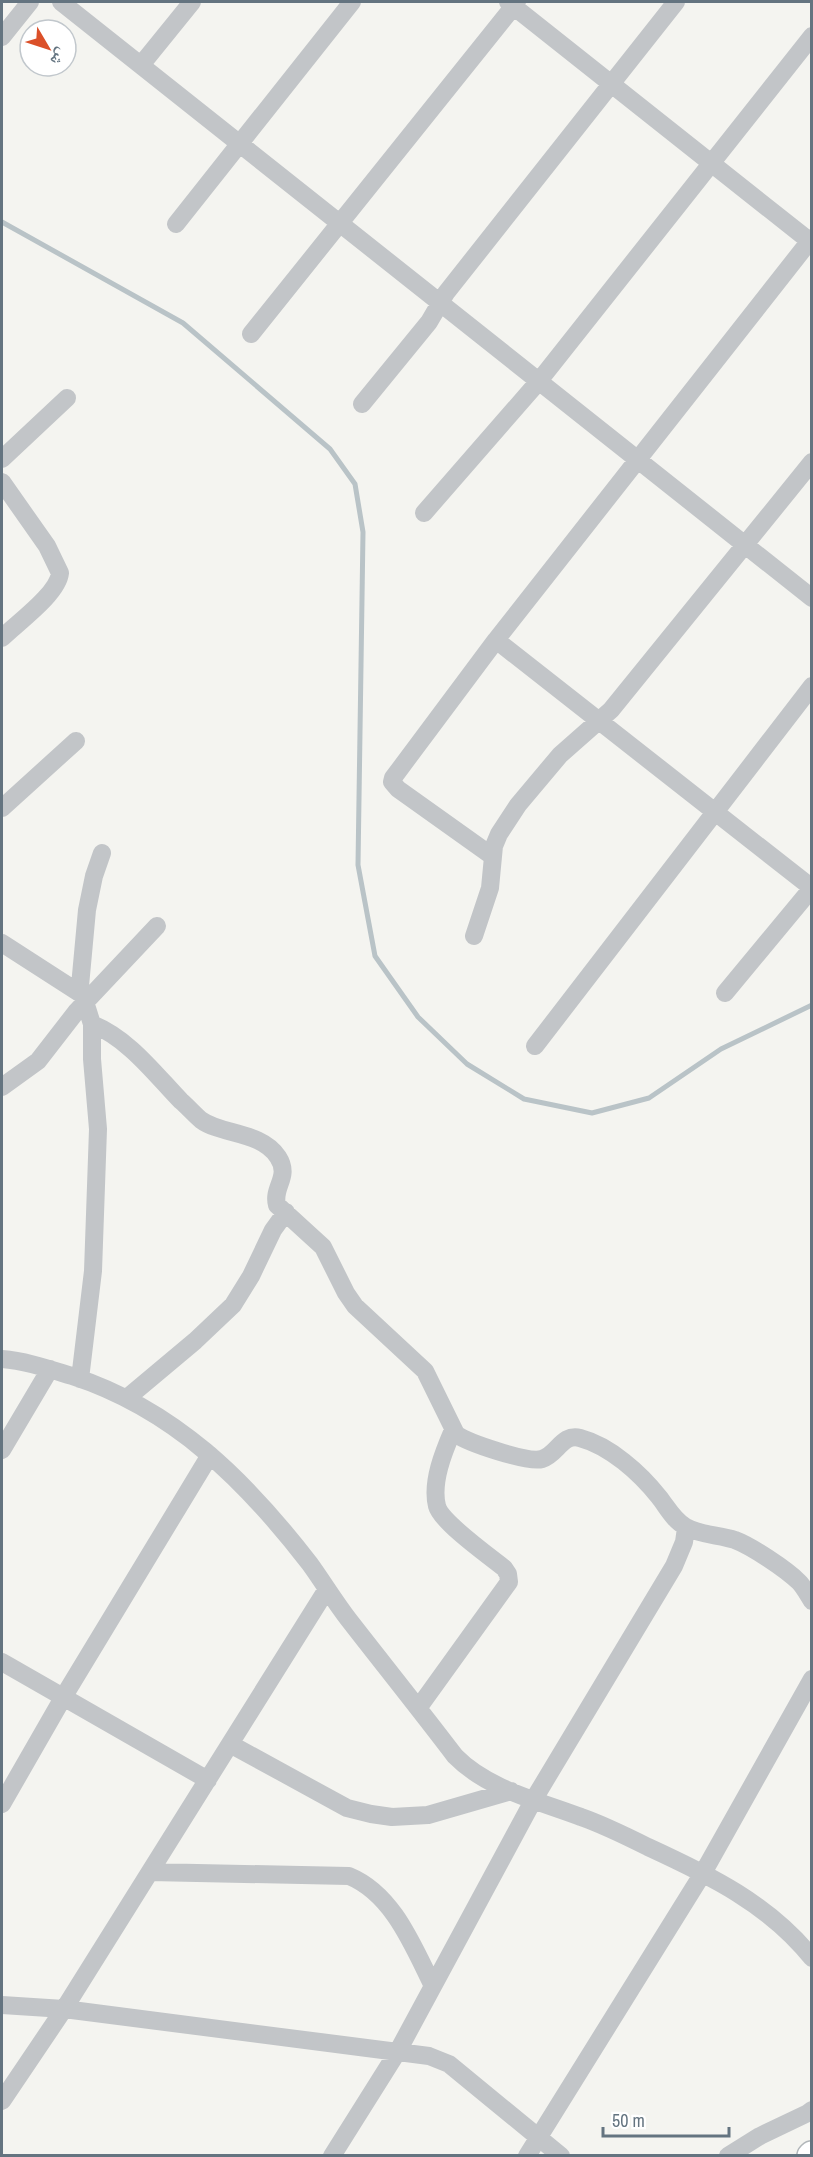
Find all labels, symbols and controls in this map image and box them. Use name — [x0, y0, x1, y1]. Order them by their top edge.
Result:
north arrow — [18, 18, 78, 78]
text: ش — [46, 44, 74, 71]
scale bar — [603, 2100, 729, 2138]
text: 50 m — [612, 2108, 645, 2133]

